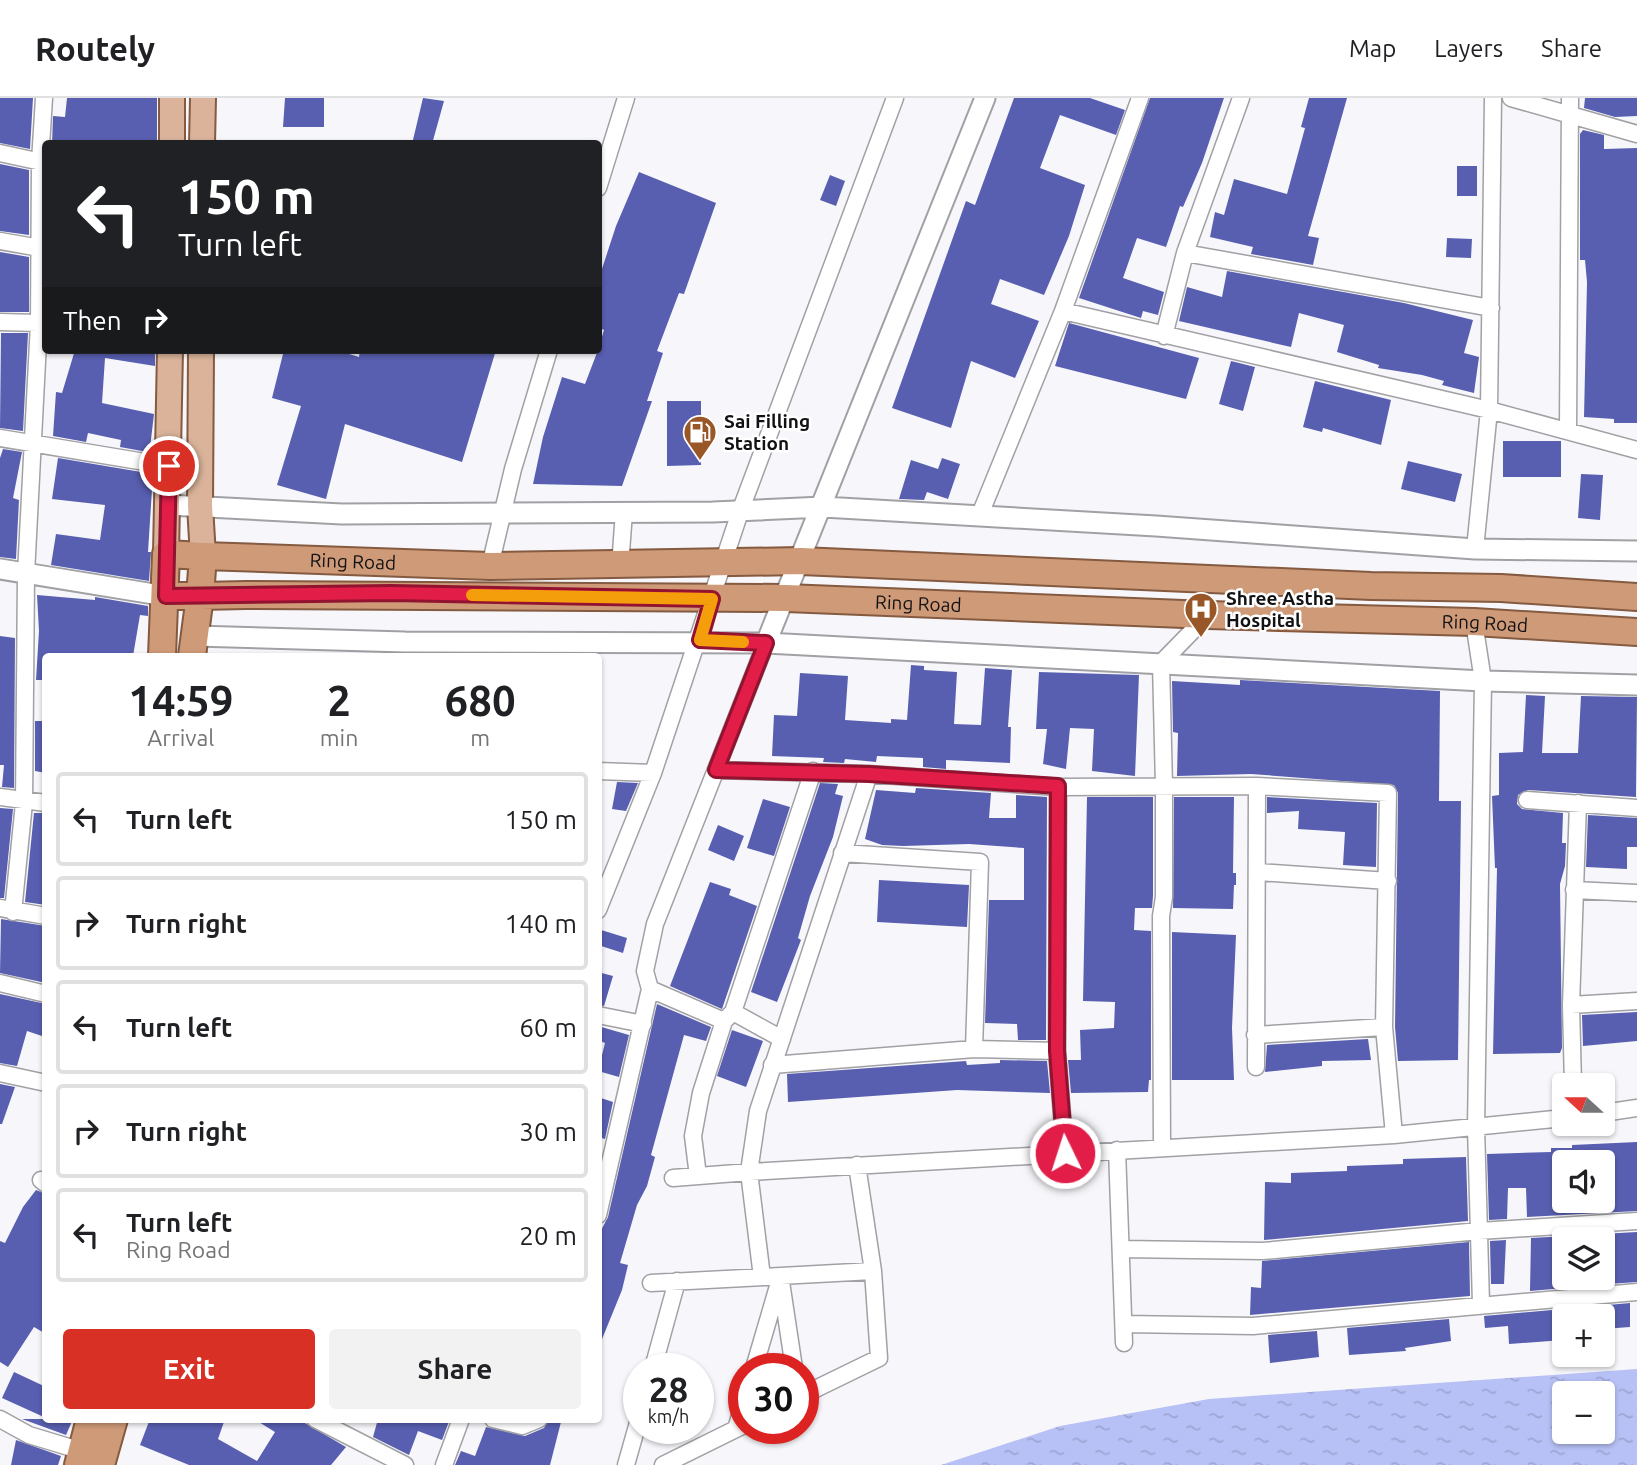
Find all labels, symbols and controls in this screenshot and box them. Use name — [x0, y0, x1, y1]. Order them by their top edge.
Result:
text: Routely — [35, 30, 155, 67]
text: Map — [1349, 35, 1396, 62]
text: Layers — [1434, 35, 1503, 62]
text: Share — [1541, 35, 1602, 62]
icon: left — [63, 168, 154, 259]
text: 150 m — [178, 168, 315, 223]
text: Turn left — [178, 226, 302, 262]
icon: right — [136, 301, 174, 339]
text: Then — [63, 306, 122, 335]
place label: Sai Filling Station — [724, 410, 810, 454]
fuel station icon: Sai Filling Station — [681, 413, 719, 462]
pin — [139, 436, 199, 496]
icon: arrive — [150, 447, 188, 485]
street label: Ring Road — [309, 549, 397, 574]
place label: Shree Astha Hospital — [1226, 587, 1334, 631]
hospital icon: Shree Astha Hospital — [1182, 590, 1220, 639]
street label: Ring Road — [875, 591, 962, 616]
street label: Ring Road — [1441, 610, 1529, 636]
text: 14:59 — [128, 677, 233, 724]
text: 2 — [327, 677, 351, 724]
text: 680 — [445, 677, 516, 724]
text: Arrival — [147, 725, 214, 750]
text: min — [320, 725, 358, 750]
text: m — [470, 725, 490, 750]
icon: left — [67, 800, 105, 838]
text: Turn left — [126, 805, 232, 834]
text: 150 m — [505, 805, 577, 834]
icon: right — [67, 904, 105, 942]
text: Turn right — [126, 909, 247, 938]
text: 140 m — [505, 909, 577, 938]
icon: left — [67, 1008, 105, 1046]
text: Turn left — [126, 1013, 232, 1042]
text: 60 m — [519, 1013, 577, 1042]
north arrow — [1552, 1073, 1615, 1136]
map controls — [1552, 1073, 1615, 1444]
icon: right — [67, 1112, 105, 1150]
position arrow — [1028, 1116, 1102, 1190]
text: Turn right — [126, 1117, 247, 1146]
text: 30 m — [519, 1117, 577, 1146]
button: sound — [1552, 1150, 1615, 1213]
text: Turn left — [126, 1208, 232, 1237]
icon: left — [67, 1216, 105, 1254]
text: 20 m — [519, 1221, 577, 1250]
button: layers — [1552, 1227, 1615, 1290]
text: Ring Road — [126, 1237, 231, 1262]
button: + — [1552, 1304, 1615, 1367]
button: Exit — [63, 1329, 315, 1409]
button: Share — [329, 1329, 581, 1409]
speed limit sign: 30 — [728, 1353, 819, 1444]
text: 28 — [649, 1369, 688, 1409]
button: − — [1552, 1381, 1615, 1444]
text: km/h — [648, 1406, 689, 1426]

